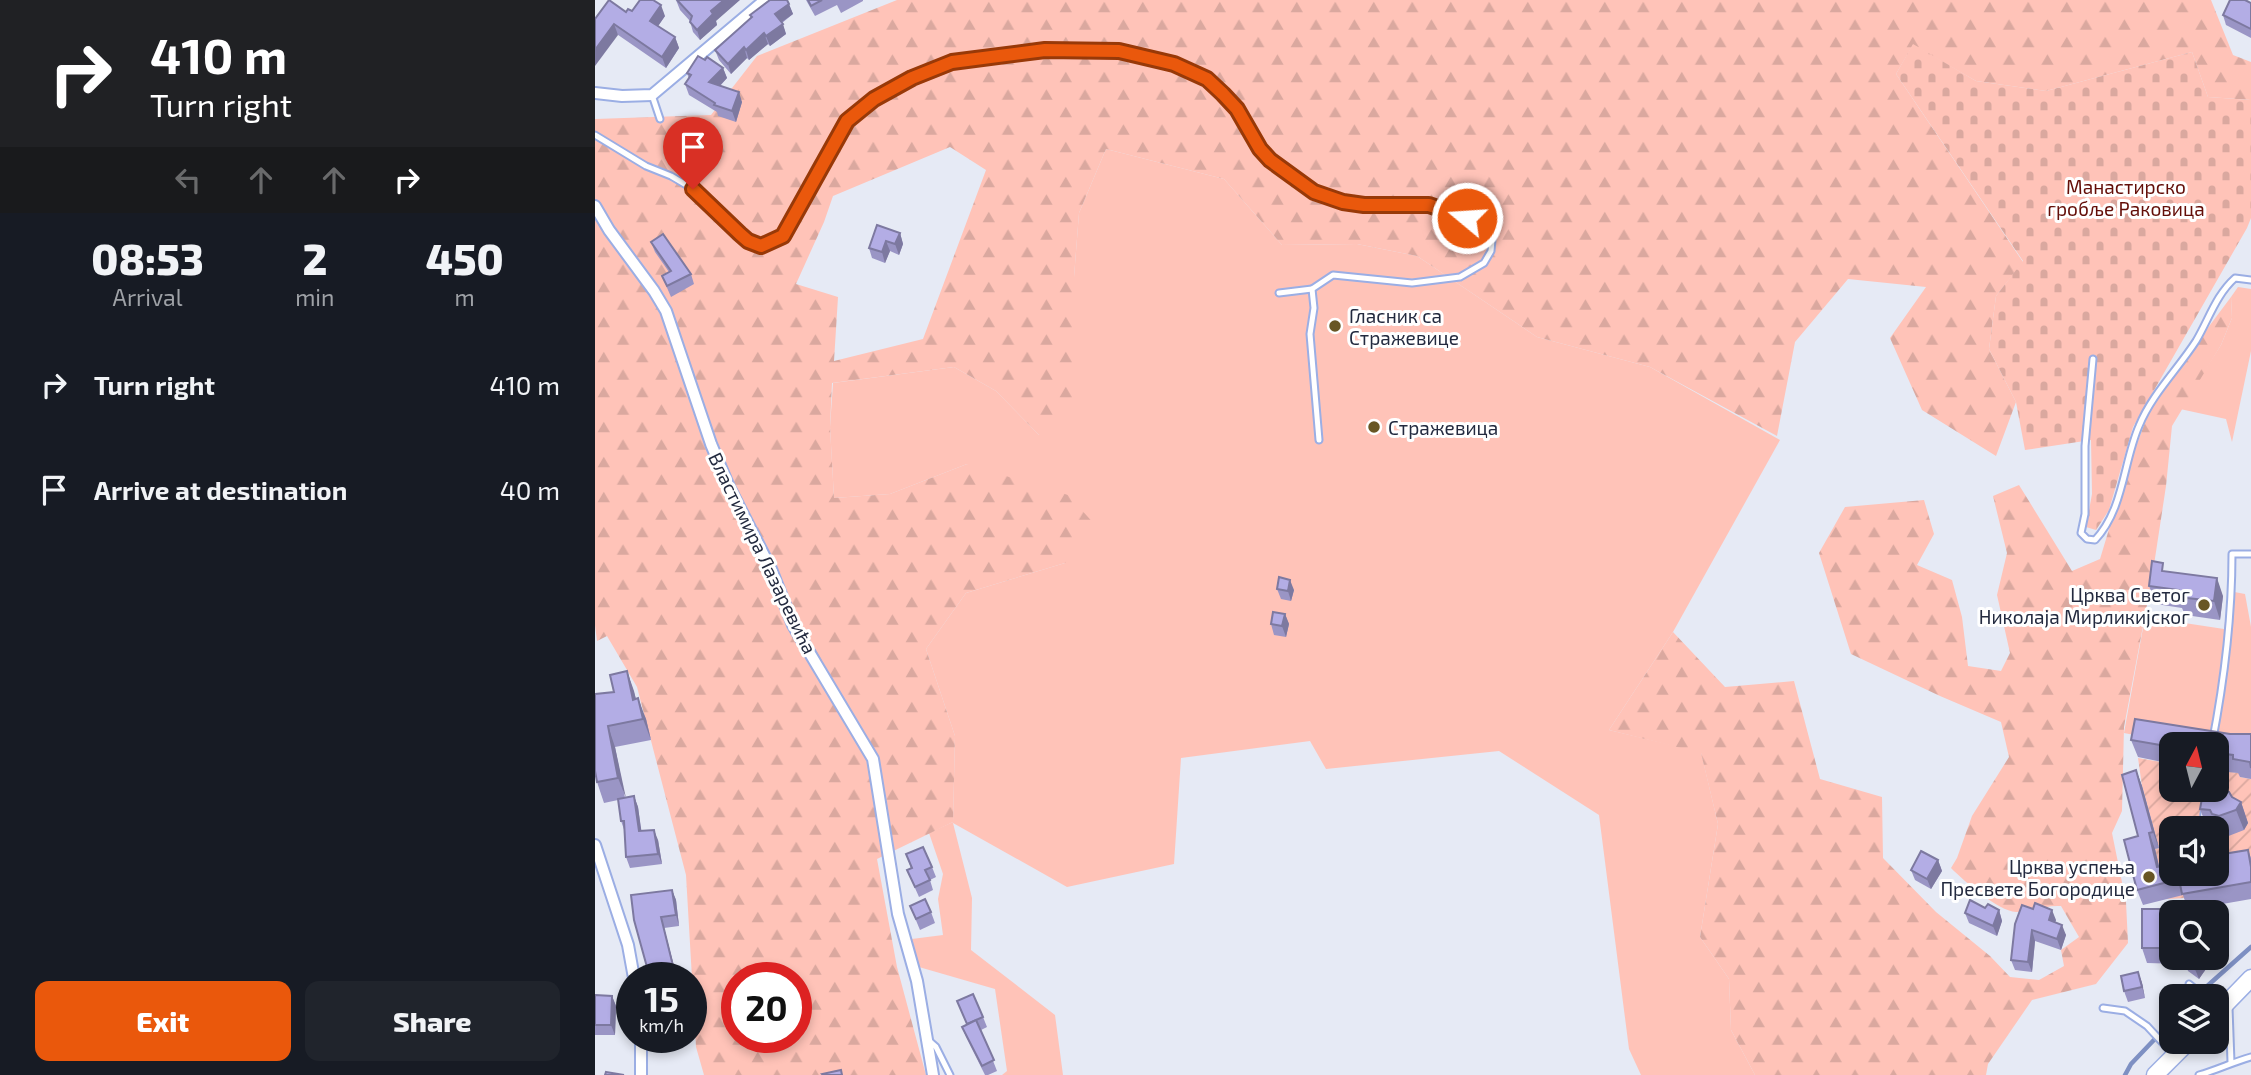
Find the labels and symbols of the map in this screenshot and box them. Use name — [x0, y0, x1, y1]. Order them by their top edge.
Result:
pin — [663, 117, 723, 189]
park label: Манастирско гробље Раковица — [2047, 175, 2205, 220]
position arrow — [1430, 181, 1504, 255]
place label: Гласник са Стражевице — [1349, 304, 1459, 349]
marker: Гласник са Стражевице — [1327, 318, 1343, 334]
place label: Стражевица — [1388, 416, 1498, 439]
marker: Стражевица — [1366, 419, 1382, 435]
street label: Властимира Лазаревића — [704, 449, 822, 657]
place label: Црква Светог Николаја Мирликијског — [1979, 583, 2190, 628]
marker: Црква Светог Николаја Мирликијског — [2196, 597, 2212, 613]
north arrow — [2159, 732, 2229, 802]
place label: Црква успења Пресвете Богородице — [1940, 855, 2135, 900]
marker: Црква успења Пресвете Богородице — [2141, 869, 2157, 885]
speed limit sign: 20 — [721, 962, 812, 1053]

